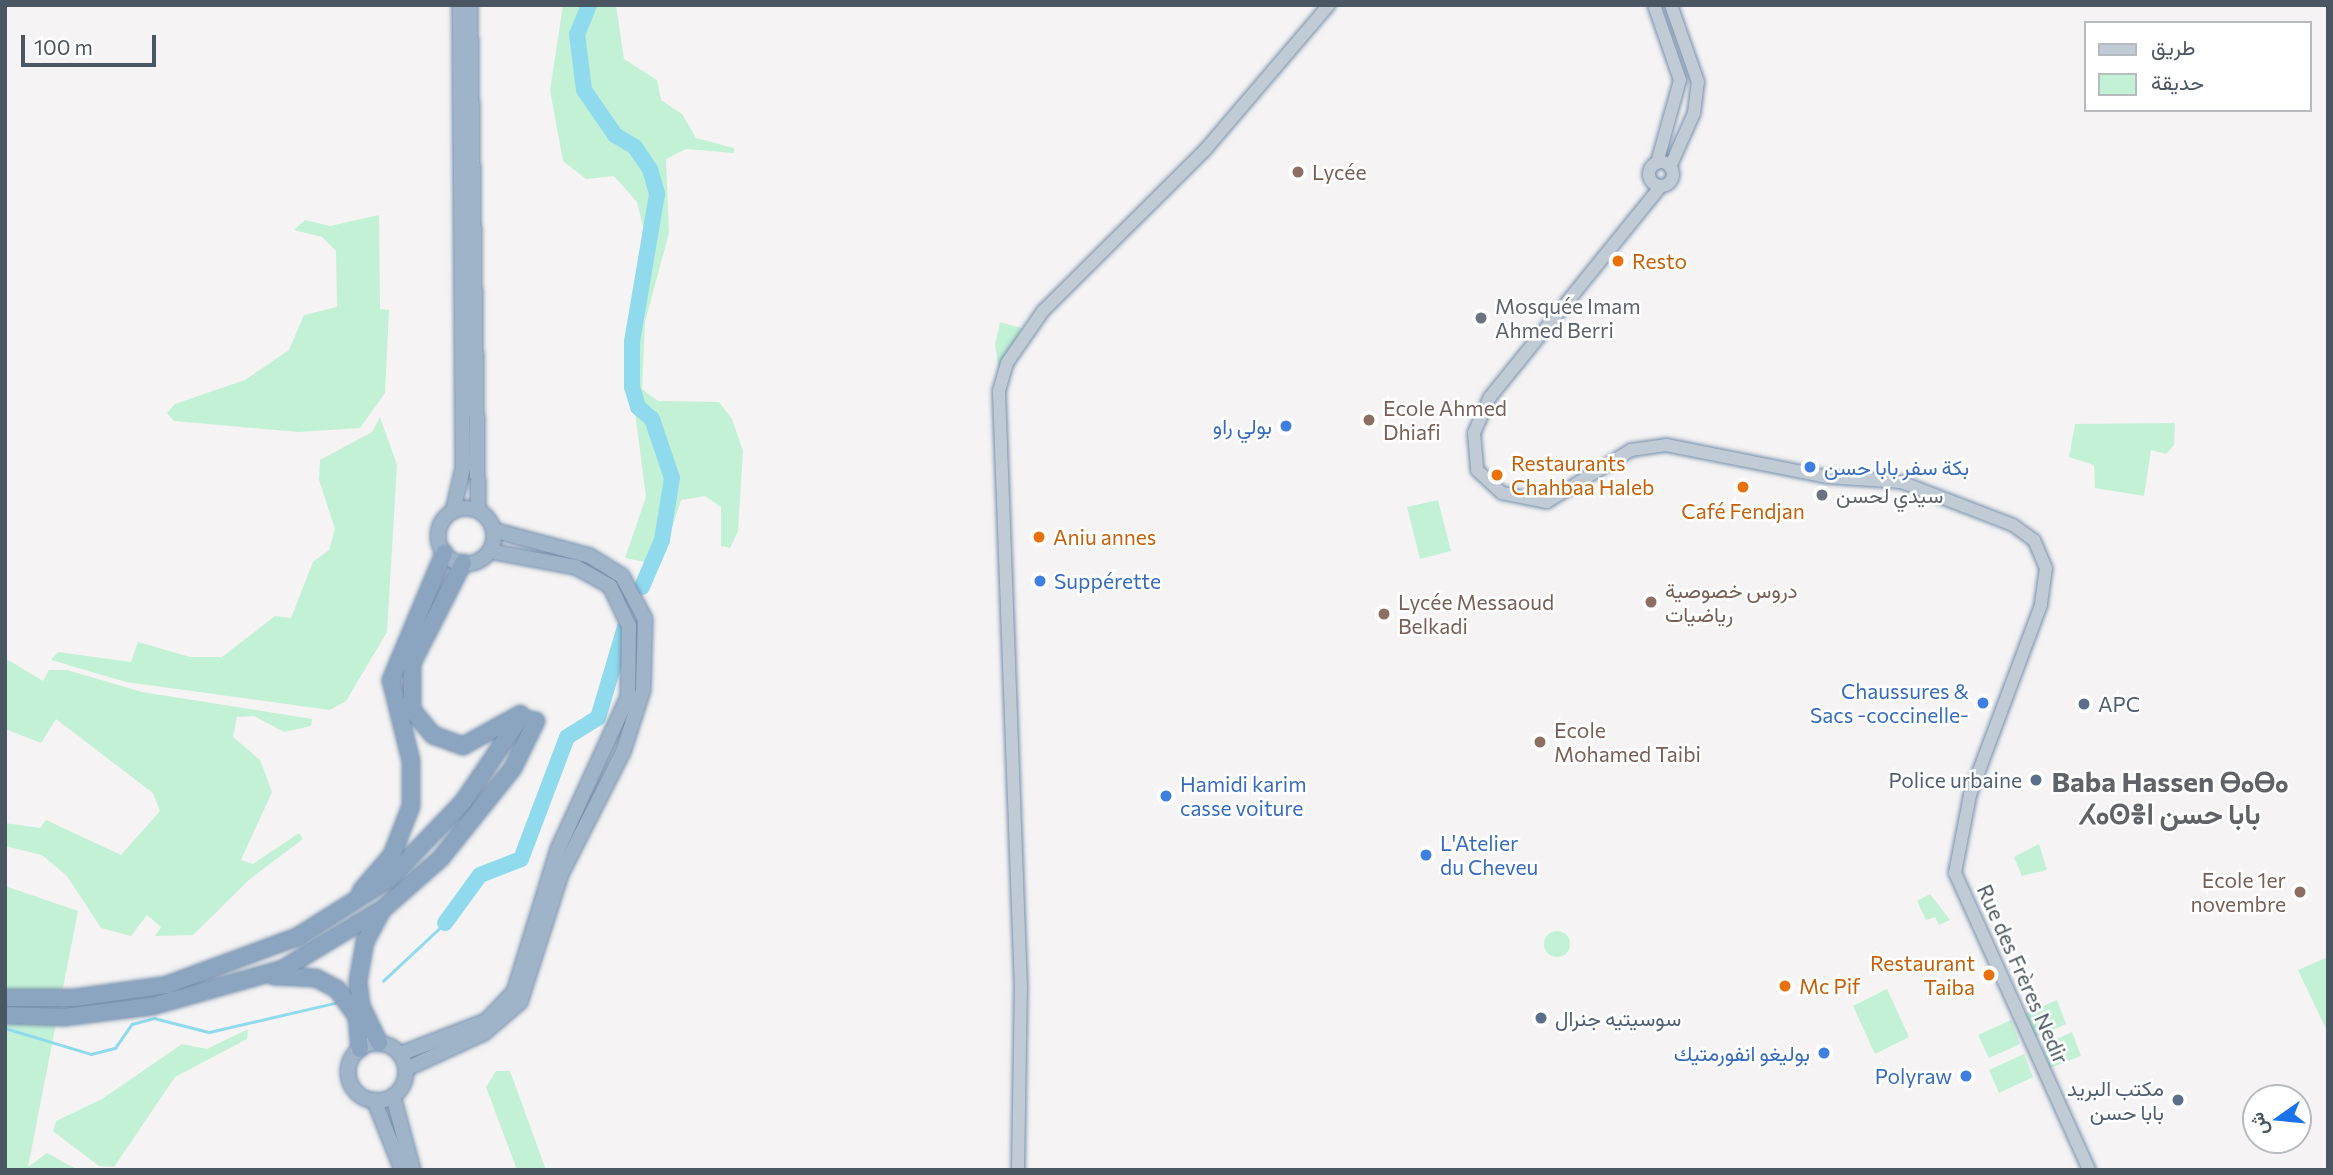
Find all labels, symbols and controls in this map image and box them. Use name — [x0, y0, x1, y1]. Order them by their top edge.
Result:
scale bar — [24, 21, 159, 65]
legend — [2084, 21, 2312, 112]
text: 100 m — [34, 34, 93, 59]
text: طريق — [2151, 34, 2196, 59]
text: حديقة — [2151, 69, 2204, 94]
place label: Lycée — [1312, 159, 1366, 185]
marker: Lycée — [1290, 164, 1306, 180]
place label: Resto — [1632, 248, 1687, 274]
marker: Resto — [1610, 253, 1626, 269]
place label: Mosquée Imam Ahmed Berri — [1495, 293, 1641, 343]
marker: Mosquée Imam Ahmed Berri — [1473, 310, 1489, 326]
place label: Ecole Ahmed Dhiafi — [1383, 395, 1507, 445]
marker: Ecole Ahmed Dhiafi — [1361, 412, 1377, 428]
place label: بولي راو — [1213, 413, 1272, 439]
marker: بولي راو — [1278, 418, 1294, 434]
place label: Restaurants Chahbaa Haleb — [1511, 450, 1654, 500]
place label: بكة سفر بابا حسن — [1824, 454, 1969, 480]
marker: بكة سفر بابا حسن — [1802, 459, 1818, 475]
marker: Restaurants Chahbaa Haleb — [1489, 467, 1505, 483]
marker: Café Fendjan — [1735, 479, 1751, 495]
place label: سيدي لحسن — [1836, 482, 1943, 508]
marker: سيدي لحسن — [1814, 487, 1830, 503]
place label: Café Fendjan — [1681, 498, 1805, 524]
place label: Aniu annes — [1053, 524, 1156, 550]
marker: Aniu annes — [1031, 529, 1047, 545]
place label: Suppérette — [1054, 568, 1161, 594]
marker: Suppérette — [1032, 573, 1048, 589]
place label: دروس خصوصية رياضيات — [1665, 577, 1798, 627]
place label: Lycée Messaoud Belkadi — [1398, 589, 1554, 639]
marker: دروس خصوصية رياضيات — [1643, 594, 1659, 610]
marker: Lycée Messaoud Belkadi — [1376, 606, 1392, 622]
place label: Chaussures & Sacs -coccinelle- — [1810, 678, 1969, 728]
place label: APC — [2098, 691, 2140, 717]
marker: Chaussures & Sacs -coccinelle- — [1975, 695, 1991, 711]
marker: APC — [2076, 696, 2092, 712]
place label: Ecole Mohamed Taibi — [1554, 717, 1701, 767]
marker: Ecole Mohamed Taibi — [1532, 734, 1548, 750]
district label: Baba Hassen ⴱⴰⴱⴰ ⵃⴰⵙⴻⵏ بابا حسن — [2051, 764, 2289, 830]
place label: Police urbaine — [1888, 767, 2022, 793]
place label: Hamidi karim casse voiture — [1180, 771, 1306, 821]
marker: Police urbaine — [2028, 772, 2044, 788]
marker: Hamidi karim casse voiture — [1158, 788, 1174, 804]
place label: L'Atelier du Cheveu — [1440, 830, 1538, 880]
marker: L'Atelier du Cheveu — [1418, 847, 1434, 863]
place label: Ecole 1er novembre — [2190, 867, 2286, 917]
street label: Rue des Frères Nedir — [1972, 880, 2074, 1068]
marker: Ecole 1er novembre — [2292, 884, 2308, 900]
place label: Restaurant Taiba — [1870, 950, 1975, 1000]
marker: Restaurant Taiba — [1981, 967, 1997, 983]
place label: Mc Pif — [1799, 973, 1860, 999]
marker: Mc Pif — [1777, 978, 1793, 994]
place label: سوسيتيه جنرال — [1555, 1005, 1681, 1031]
marker: سوسيتيه جنرال — [1533, 1010, 1549, 1026]
place label: بوليغو انفورمتيك — [1674, 1040, 1810, 1066]
marker: بوليغو انفورمتيك — [1816, 1045, 1832, 1061]
place label: Polyraw — [1875, 1063, 1952, 1089]
marker: Polyraw — [1958, 1068, 1974, 1084]
place label: مكتب البريد بابا حسن — [2067, 1075, 2164, 1125]
north arrow — [2242, 1084, 2312, 1154]
marker: مكتب البريد بابا حسن — [2170, 1092, 2186, 1108]
text: ش — [2244, 1110, 2272, 1138]

